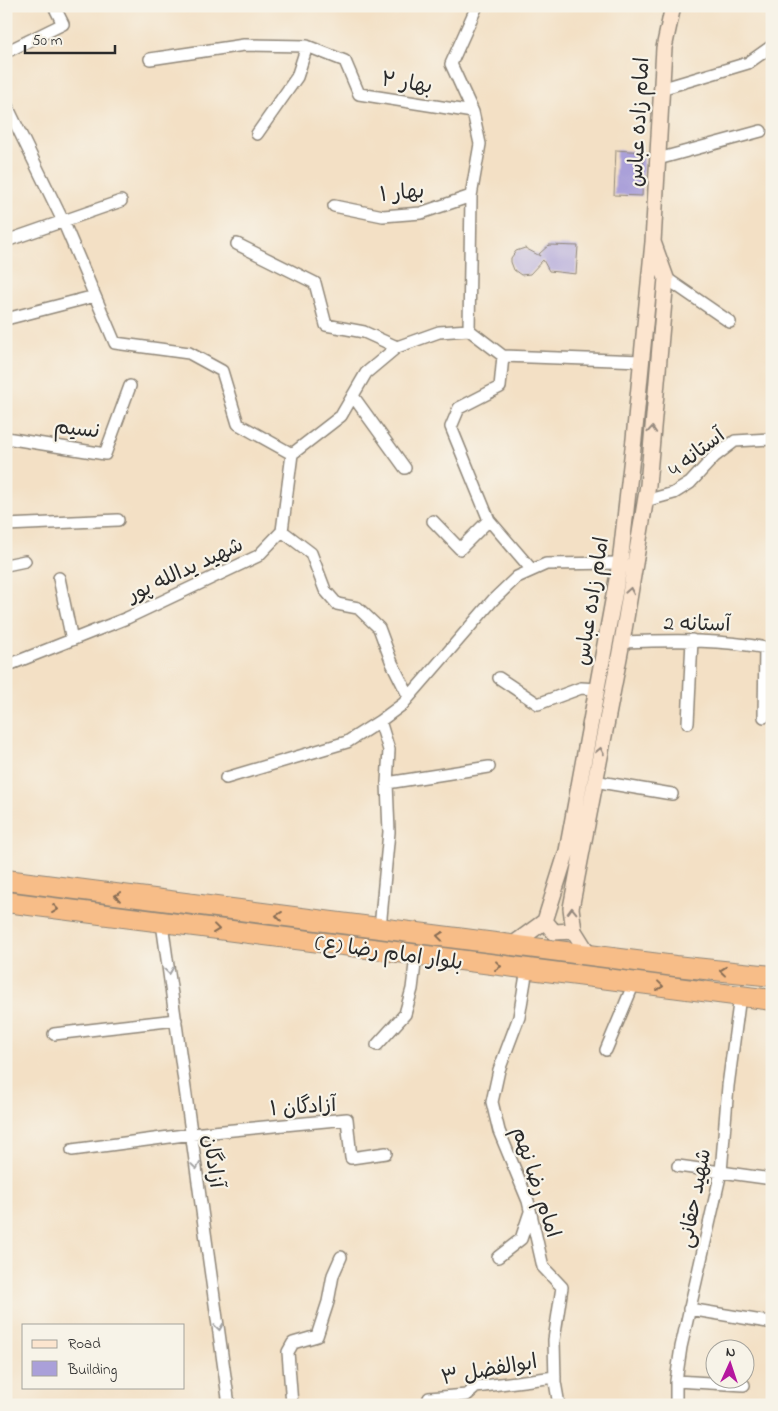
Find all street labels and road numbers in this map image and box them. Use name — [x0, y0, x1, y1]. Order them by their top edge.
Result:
street label: امام زاده عباس — [622, 56, 658, 188]
street label: بهار ۲ — [379, 65, 434, 103]
street label: بهار ۱ — [379, 177, 426, 211]
street label: نسیم — [52, 413, 101, 447]
street label: آستانه 4 — [662, 421, 733, 485]
street label: شهید یدالله پور — [121, 531, 249, 612]
street label: امام زاده عباس — [568, 535, 618, 668]
street label: آستانه 2 — [663, 609, 731, 641]
street label: بلوار امام رضا (ع) — [313, 929, 465, 979]
street label: آزادگان ۱ — [269, 1091, 338, 1125]
street label: امام رضا نهم — [503, 1123, 567, 1242]
street label: آزادگان — [193, 1133, 231, 1191]
street label: شهید حقانی — [672, 1146, 720, 1251]
street label: ابوالفضل ۳ — [439, 1348, 540, 1394]

